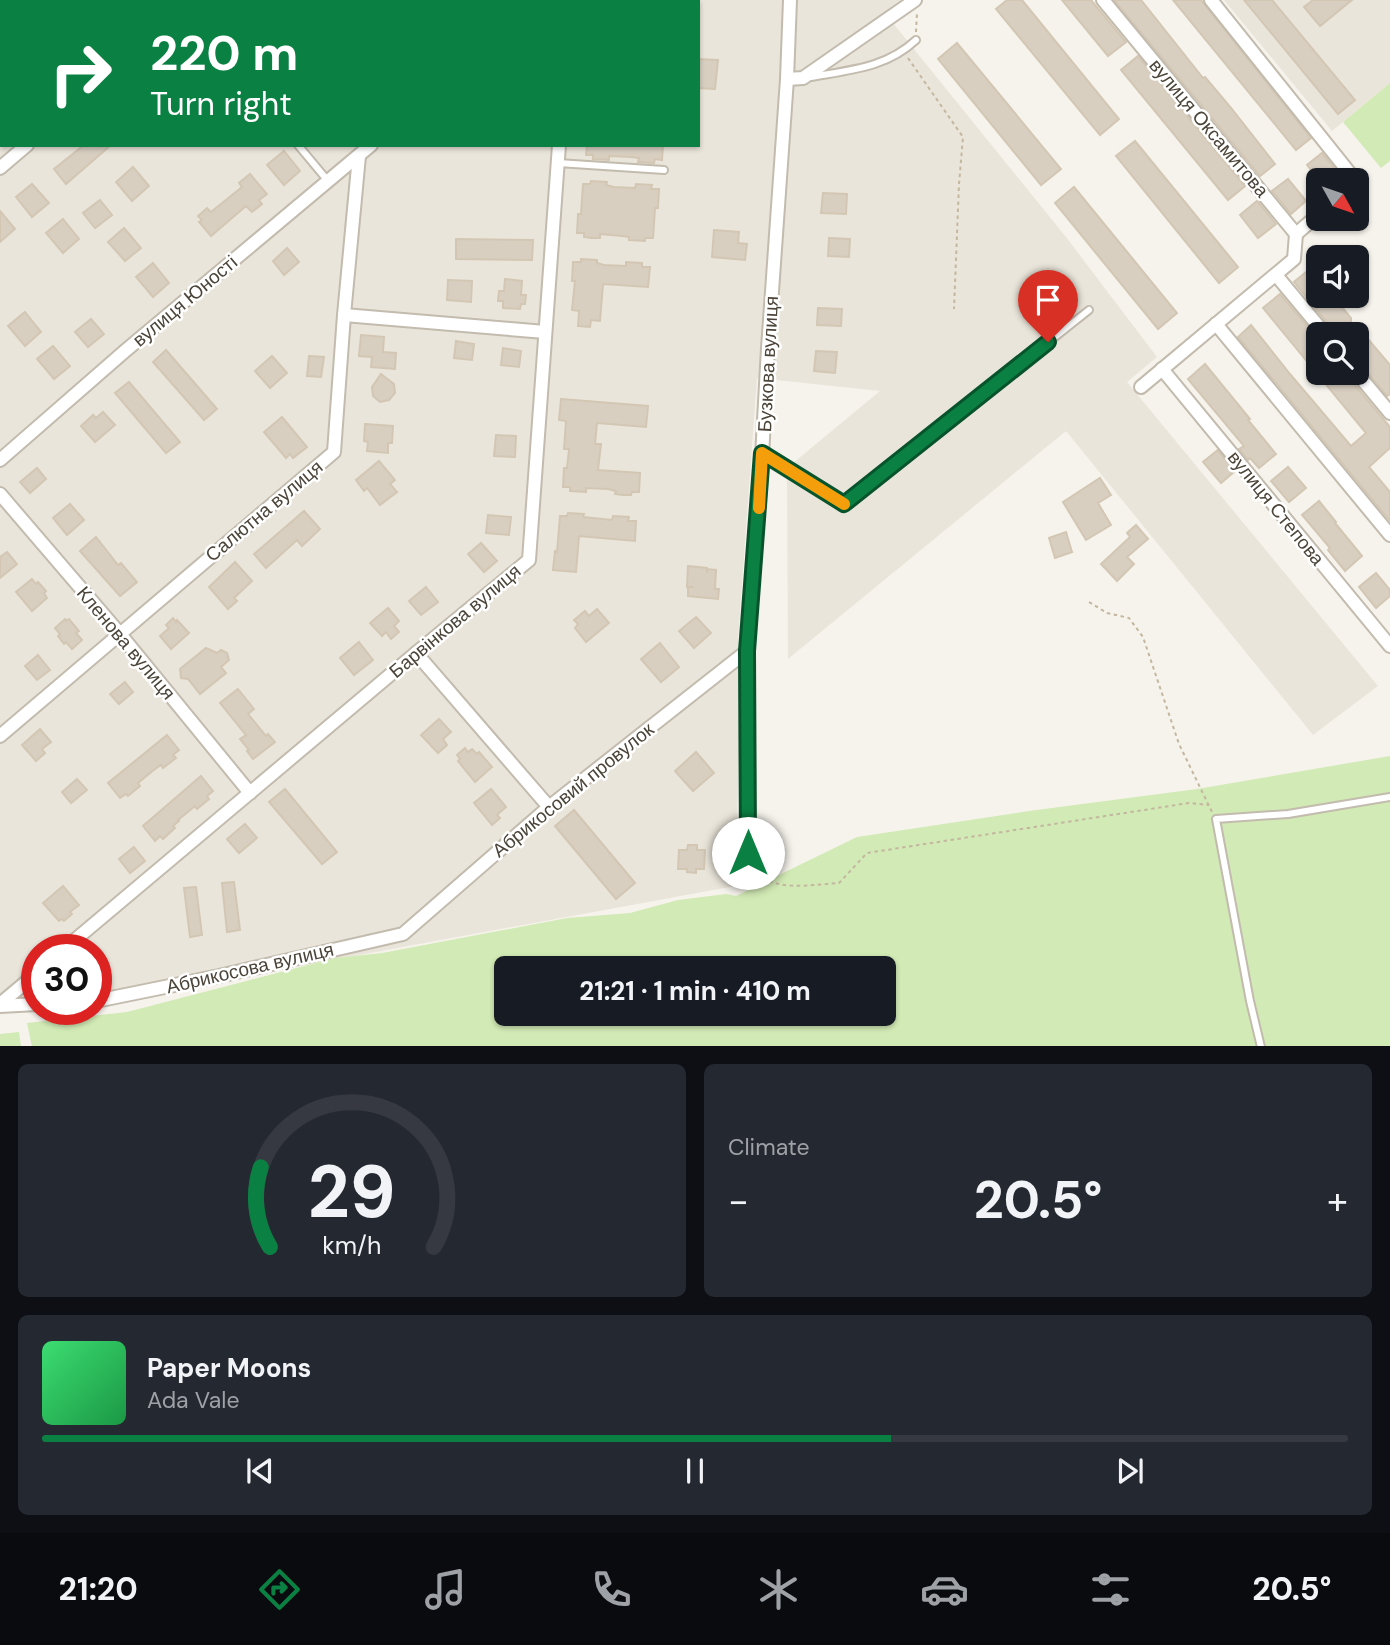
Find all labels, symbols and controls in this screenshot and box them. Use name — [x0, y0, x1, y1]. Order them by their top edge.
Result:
text: 220 m — [150, 21, 298, 85]
icon: right — [35, 28, 126, 119]
street label: вулиця Оксамитова — [1144, 54, 1275, 203]
text: Turn right — [150, 83, 292, 125]
north arrow — [1306, 168, 1368, 231]
map controls — [1306, 168, 1369, 385]
button: sound — [1306, 245, 1369, 308]
street label: вулиця Юності — [127, 250, 243, 352]
pin — [1018, 270, 1078, 342]
icon: arrive — [1029, 281, 1067, 319]
street label: Бузкова вулиця — [752, 295, 784, 433]
button: search — [1306, 322, 1369, 385]
street label: вулиця Степова — [1222, 445, 1330, 571]
street label: Салютна вулиця — [200, 455, 328, 567]
street label: Барвінкова вулиця — [384, 559, 526, 683]
street label: Кленова вулиця — [71, 581, 181, 705]
street label: Абрикосовий провулок — [487, 717, 659, 863]
position arrow — [711, 816, 785, 890]
speed limit sign: 30 — [21, 934, 112, 1025]
street label: Абрикосова вулиця — [164, 937, 336, 999]
text: 21:21 · 1 min · 410 m — [579, 974, 811, 1008]
text: Climate — [728, 1132, 810, 1162]
text: 29 — [308, 1145, 396, 1240]
text: 20.5° — [974, 1166, 1102, 1234]
text: − — [728, 1176, 749, 1226]
text: + — [1327, 1176, 1348, 1226]
text: km/h — [322, 1228, 382, 1261]
text: Paper Moons — [147, 1351, 311, 1385]
text: Ada Vale — [147, 1385, 240, 1415]
icon: previous — [241, 1452, 279, 1490]
icon: pause — [676, 1452, 714, 1490]
icon: next — [1111, 1452, 1149, 1490]
icon: directions — [255, 1565, 304, 1614]
icon: music — [421, 1565, 470, 1614]
icon: phone — [587, 1565, 636, 1614]
icon: climate — [754, 1565, 803, 1614]
icon: car — [920, 1565, 969, 1614]
icon: filters — [1086, 1565, 1135, 1614]
text: 21:20 — [59, 1568, 138, 1610]
text: 20.5° — [1252, 1568, 1331, 1610]

